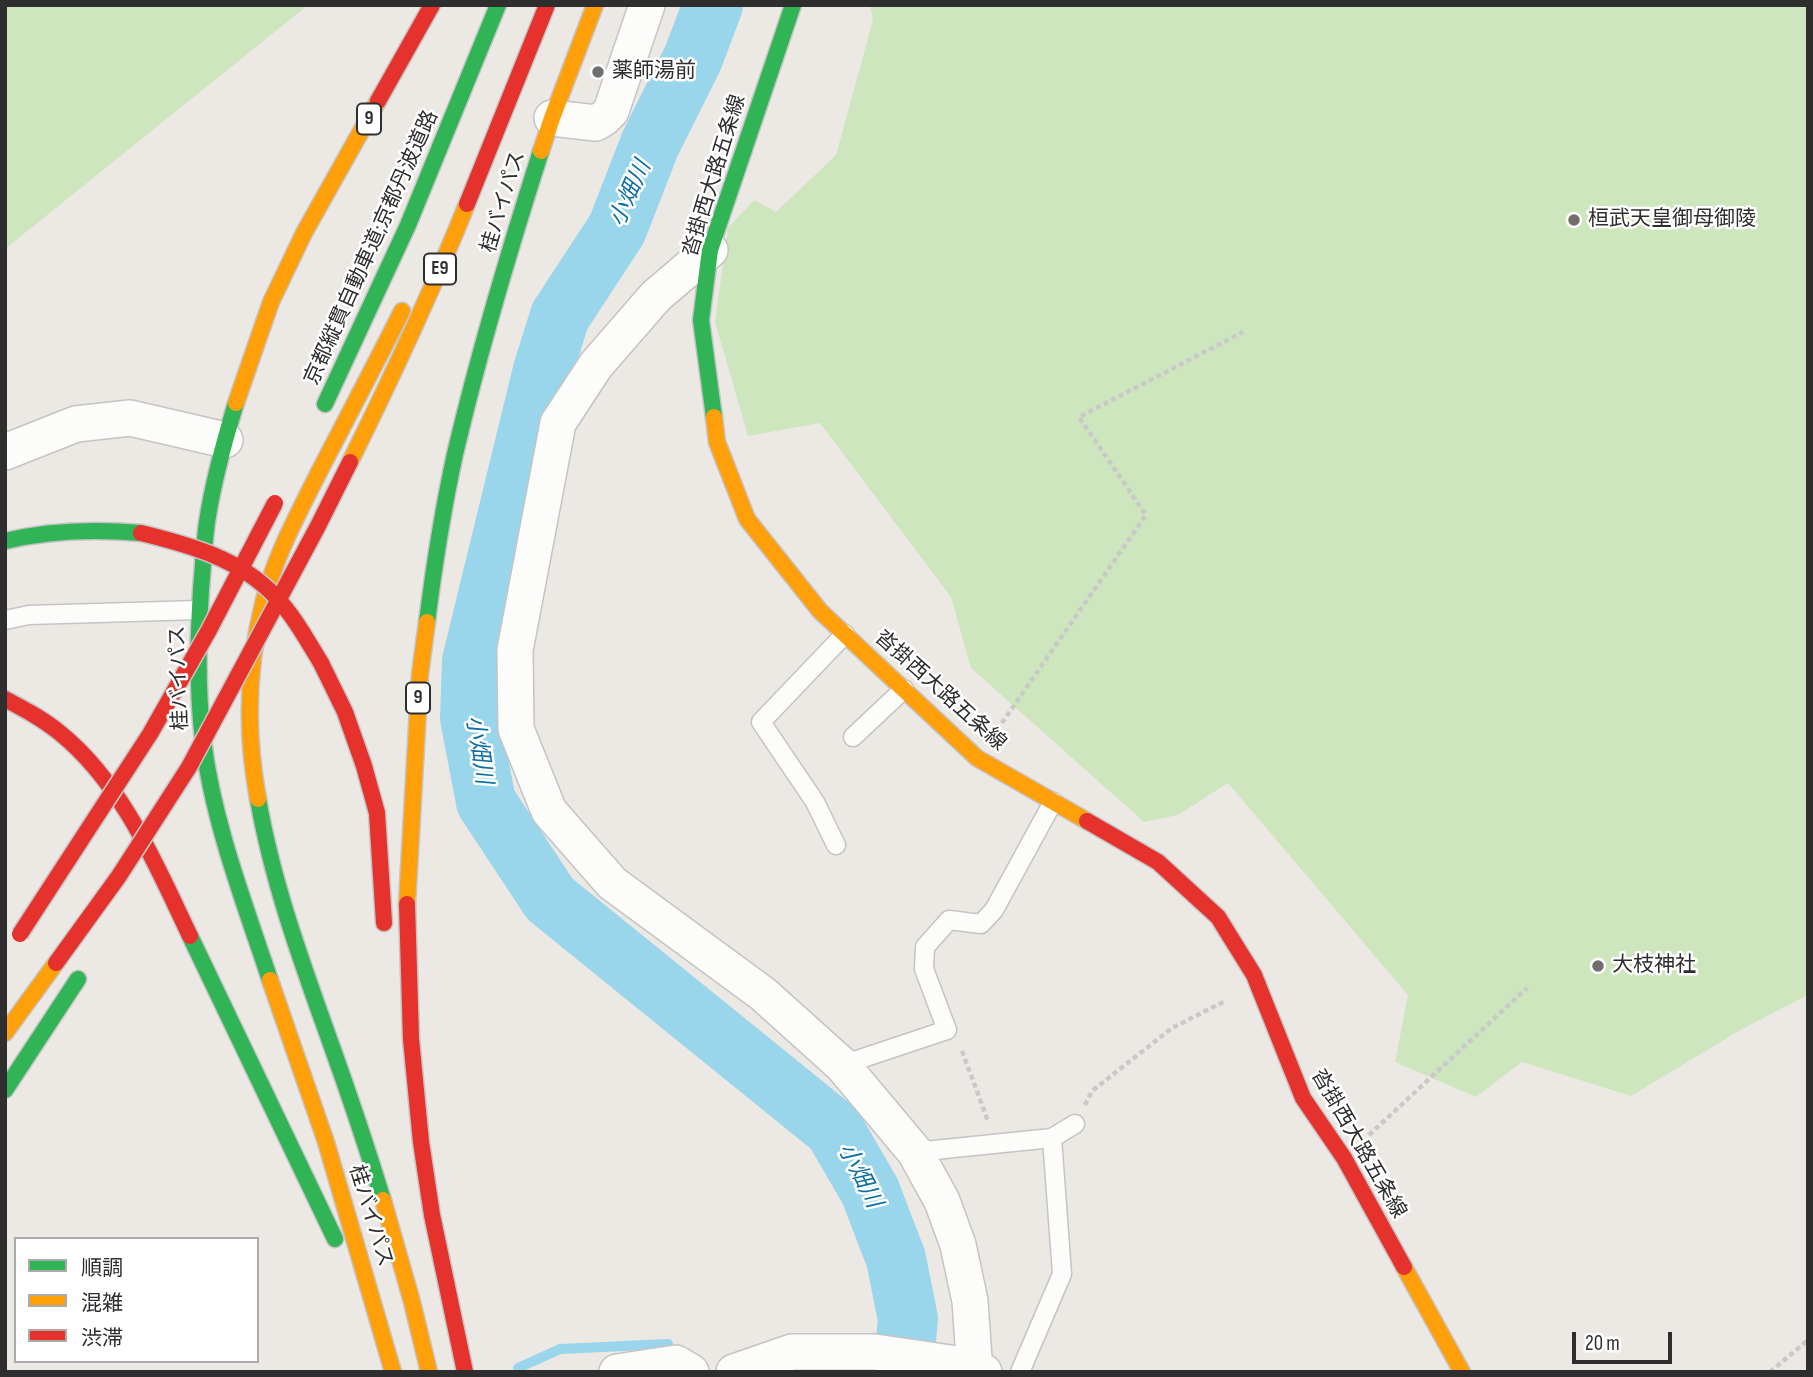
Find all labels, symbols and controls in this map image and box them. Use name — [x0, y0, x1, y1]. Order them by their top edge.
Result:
place label: 薬師湯前 — [612, 59, 696, 85]
marker: 薬師湯前 — [590, 64, 606, 80]
street label: 沓掛西大路五条線 — [678, 92, 752, 260]
road number: 9 — [357, 104, 381, 134]
street label: 京都縦貫自動車道;京都丹波道路 — [300, 107, 444, 389]
street label: 桂バイパス — [477, 148, 531, 256]
water label: 小畑川 — [604, 157, 658, 231]
place label: 桓武天皇御母御陵 — [1588, 207, 1756, 233]
marker: 桓武天皇御母御陵 — [1566, 212, 1582, 228]
road number: E9 — [424, 254, 456, 284]
street label: 桂バイパス — [166, 625, 194, 731]
street label: 沓掛西大路五条線 — [869, 625, 1011, 757]
road number: 9 — [406, 682, 430, 713]
water label: 小畑川 — [459, 714, 497, 786]
place label: 大枝神社 — [1612, 953, 1696, 979]
marker: 大枝神社 — [1590, 958, 1606, 974]
street label: 沓掛西大路五条線 — [1305, 1065, 1411, 1223]
water label: 小畑川 — [831, 1139, 887, 1213]
street label: 桂バイパス — [343, 1162, 397, 1270]
legend — [14, 1237, 259, 1363]
text: 順調 — [81, 1256, 123, 1281]
text: 混雑 — [81, 1291, 123, 1316]
scale bar — [1575, 1318, 1675, 1362]
text: 渋滞 — [81, 1326, 123, 1351]
text: 20 m — [1585, 1331, 1620, 1356]

